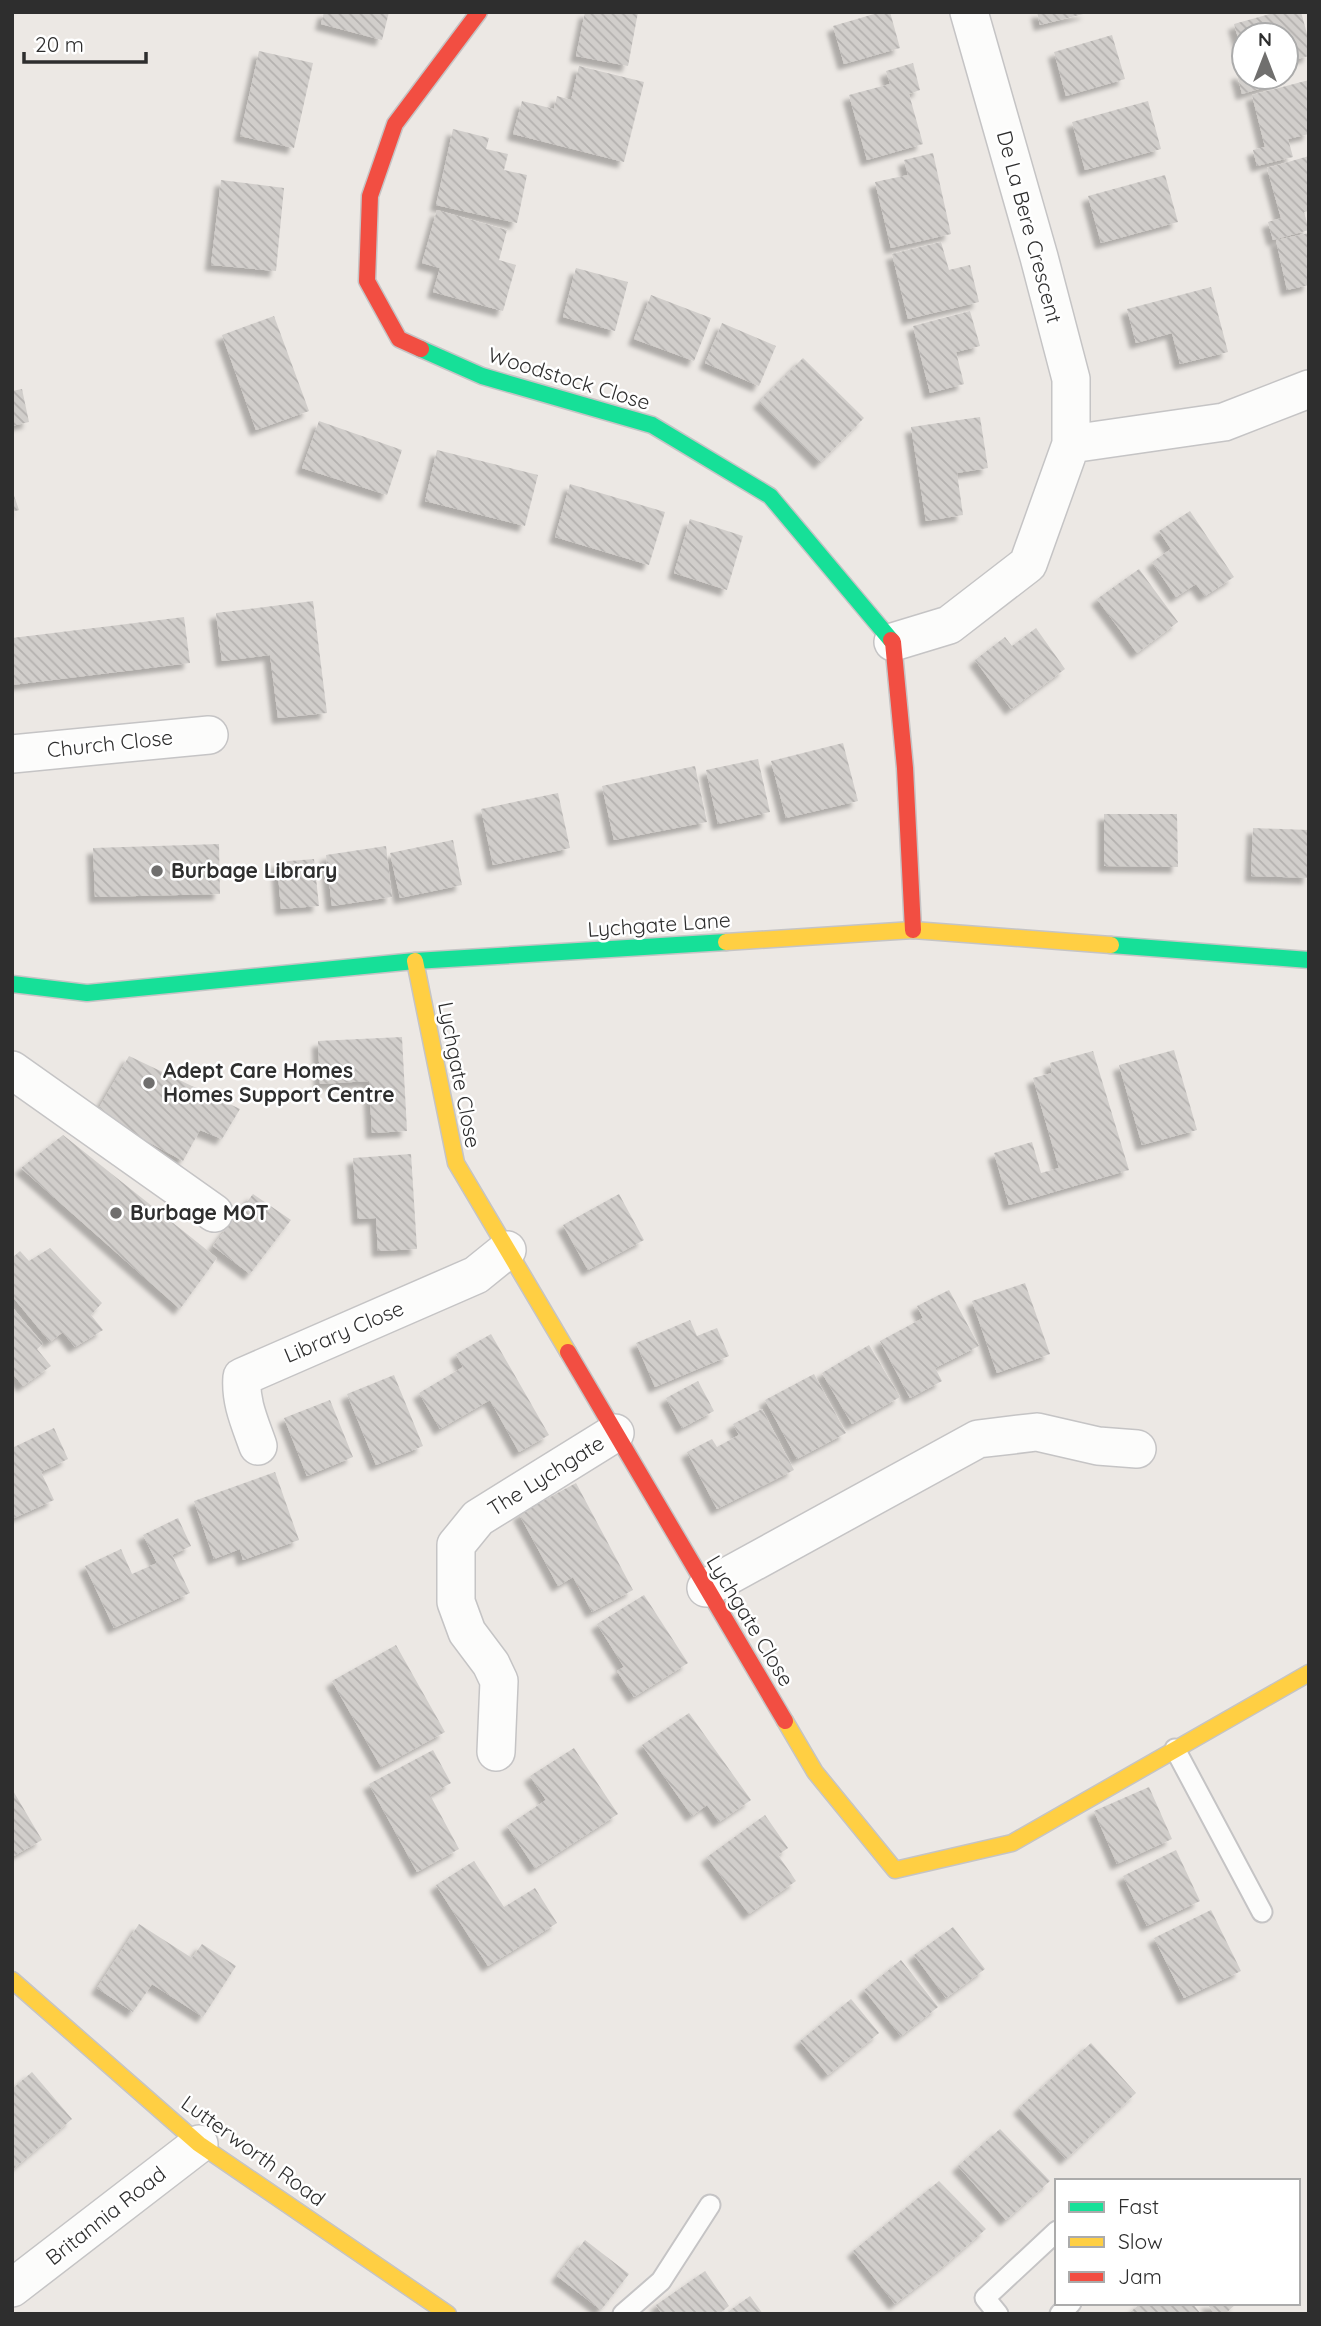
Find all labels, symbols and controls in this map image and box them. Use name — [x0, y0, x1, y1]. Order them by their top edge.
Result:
scale bar — [24, 21, 147, 65]
north arrow — [1230, 21, 1300, 91]
text: N — [1258, 27, 1272, 51]
text: 20 m — [35, 31, 84, 57]
street label: De La Bere Crescent — [992, 128, 1068, 326]
street label: Woodstock Close — [485, 341, 654, 415]
street label: Church Close — [46, 723, 174, 763]
place label: Burbage Library — [171, 857, 337, 883]
marker: Burbage Library — [149, 863, 165, 879]
street label: Lychgate Lane — [586, 906, 731, 942]
street label: Lychgate Close — [433, 999, 487, 1150]
place label: Adept Care Homes Homes Support Centre — [163, 1057, 395, 1107]
marker: Adept Care Homes Homes Support Centre — [141, 1075, 157, 1091]
place label: Burbage MOT — [130, 1199, 269, 1225]
marker: Burbage MOT — [108, 1205, 124, 1221]
street label: Library Close — [280, 1294, 407, 1368]
street label: The Lychgate — [483, 1429, 608, 1521]
street label: Lychgate Close — [701, 1550, 800, 1691]
street label: Lutterworth Road — [176, 2089, 331, 2211]
street label: Britannia Road — [40, 2160, 171, 2270]
legend — [1055, 2179, 1300, 2305]
text: Fast — [1118, 2193, 1159, 2219]
text: Slow — [1118, 2228, 1163, 2254]
text: Jam — [1118, 2263, 1162, 2289]

